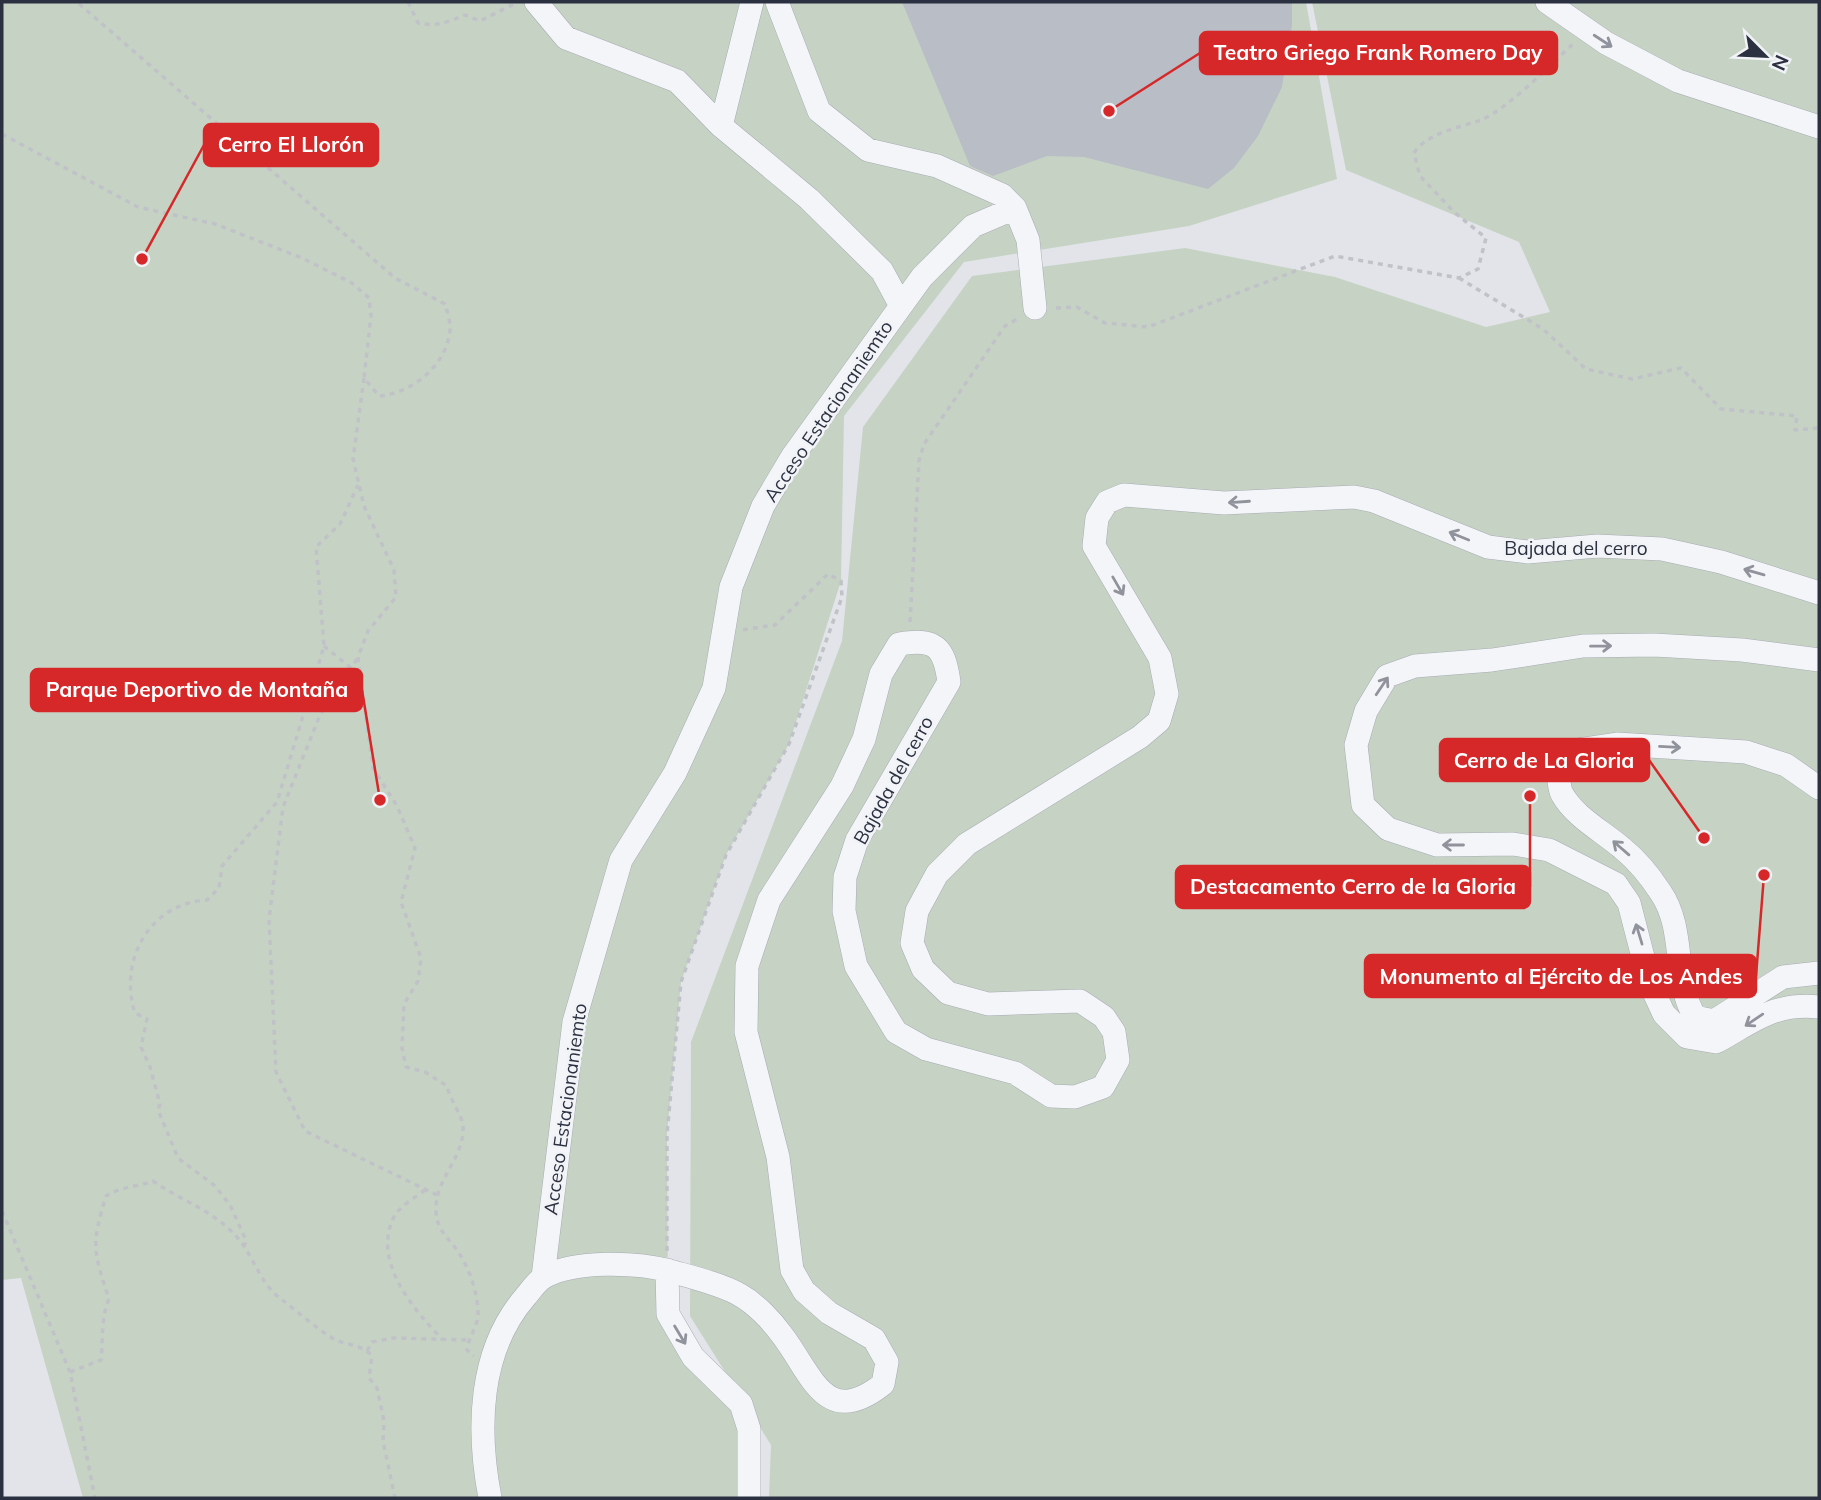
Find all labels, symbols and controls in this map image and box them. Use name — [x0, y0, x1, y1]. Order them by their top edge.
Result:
north arrow — [1730, 21, 1800, 91]
callout: Teatro Griego Frank Romero Day — [1200, 32, 1557, 74]
one-way arrow — [1593, 34, 1613, 48]
text: Teatro Griego Frank Romero Day — [1213, 39, 1543, 65]
text: N — [1767, 51, 1794, 74]
callout: Cerro El Llorón — [204, 124, 378, 166]
text: Cerro El Llorón — [218, 131, 364, 157]
street label: Acceso Estacionaniemto — [758, 316, 898, 506]
one-way arrow — [1228, 496, 1251, 509]
one-way arrow — [1449, 528, 1470, 541]
street label: Bajada del cerro — [1504, 536, 1648, 560]
one-way arrow — [1744, 565, 1766, 578]
one-way arrow — [1111, 576, 1125, 596]
one-way arrow — [1589, 639, 1612, 653]
callout: Parque Deportivo de Montaña — [31, 669, 362, 711]
text: Parque Deportivo de Montaña — [46, 676, 348, 702]
one-way arrow — [1375, 677, 1389, 696]
street label: Bajada del cerro — [848, 712, 938, 848]
callout: Cerro de La Gloria — [1440, 739, 1649, 781]
one-way arrow — [1658, 741, 1681, 754]
text: Cerro de La Gloria — [1454, 747, 1634, 773]
one-way arrow — [1442, 838, 1465, 852]
one-way arrow — [1613, 840, 1631, 856]
callout: Destacamento Cerro de la Gloria — [1176, 866, 1530, 908]
text: Destacamento Cerro de la Gloria — [1190, 873, 1516, 899]
one-way arrow — [1631, 923, 1644, 945]
callout: Monumento al Ejército de Los Andes — [1365, 955, 1756, 997]
text: Monumento al Ejército de Los Andes — [1379, 963, 1743, 989]
street label: Acceso Estacionaniemto — [538, 1002, 592, 1216]
one-way arrow — [1745, 1013, 1764, 1027]
one-way arrow — [674, 1325, 688, 1345]

